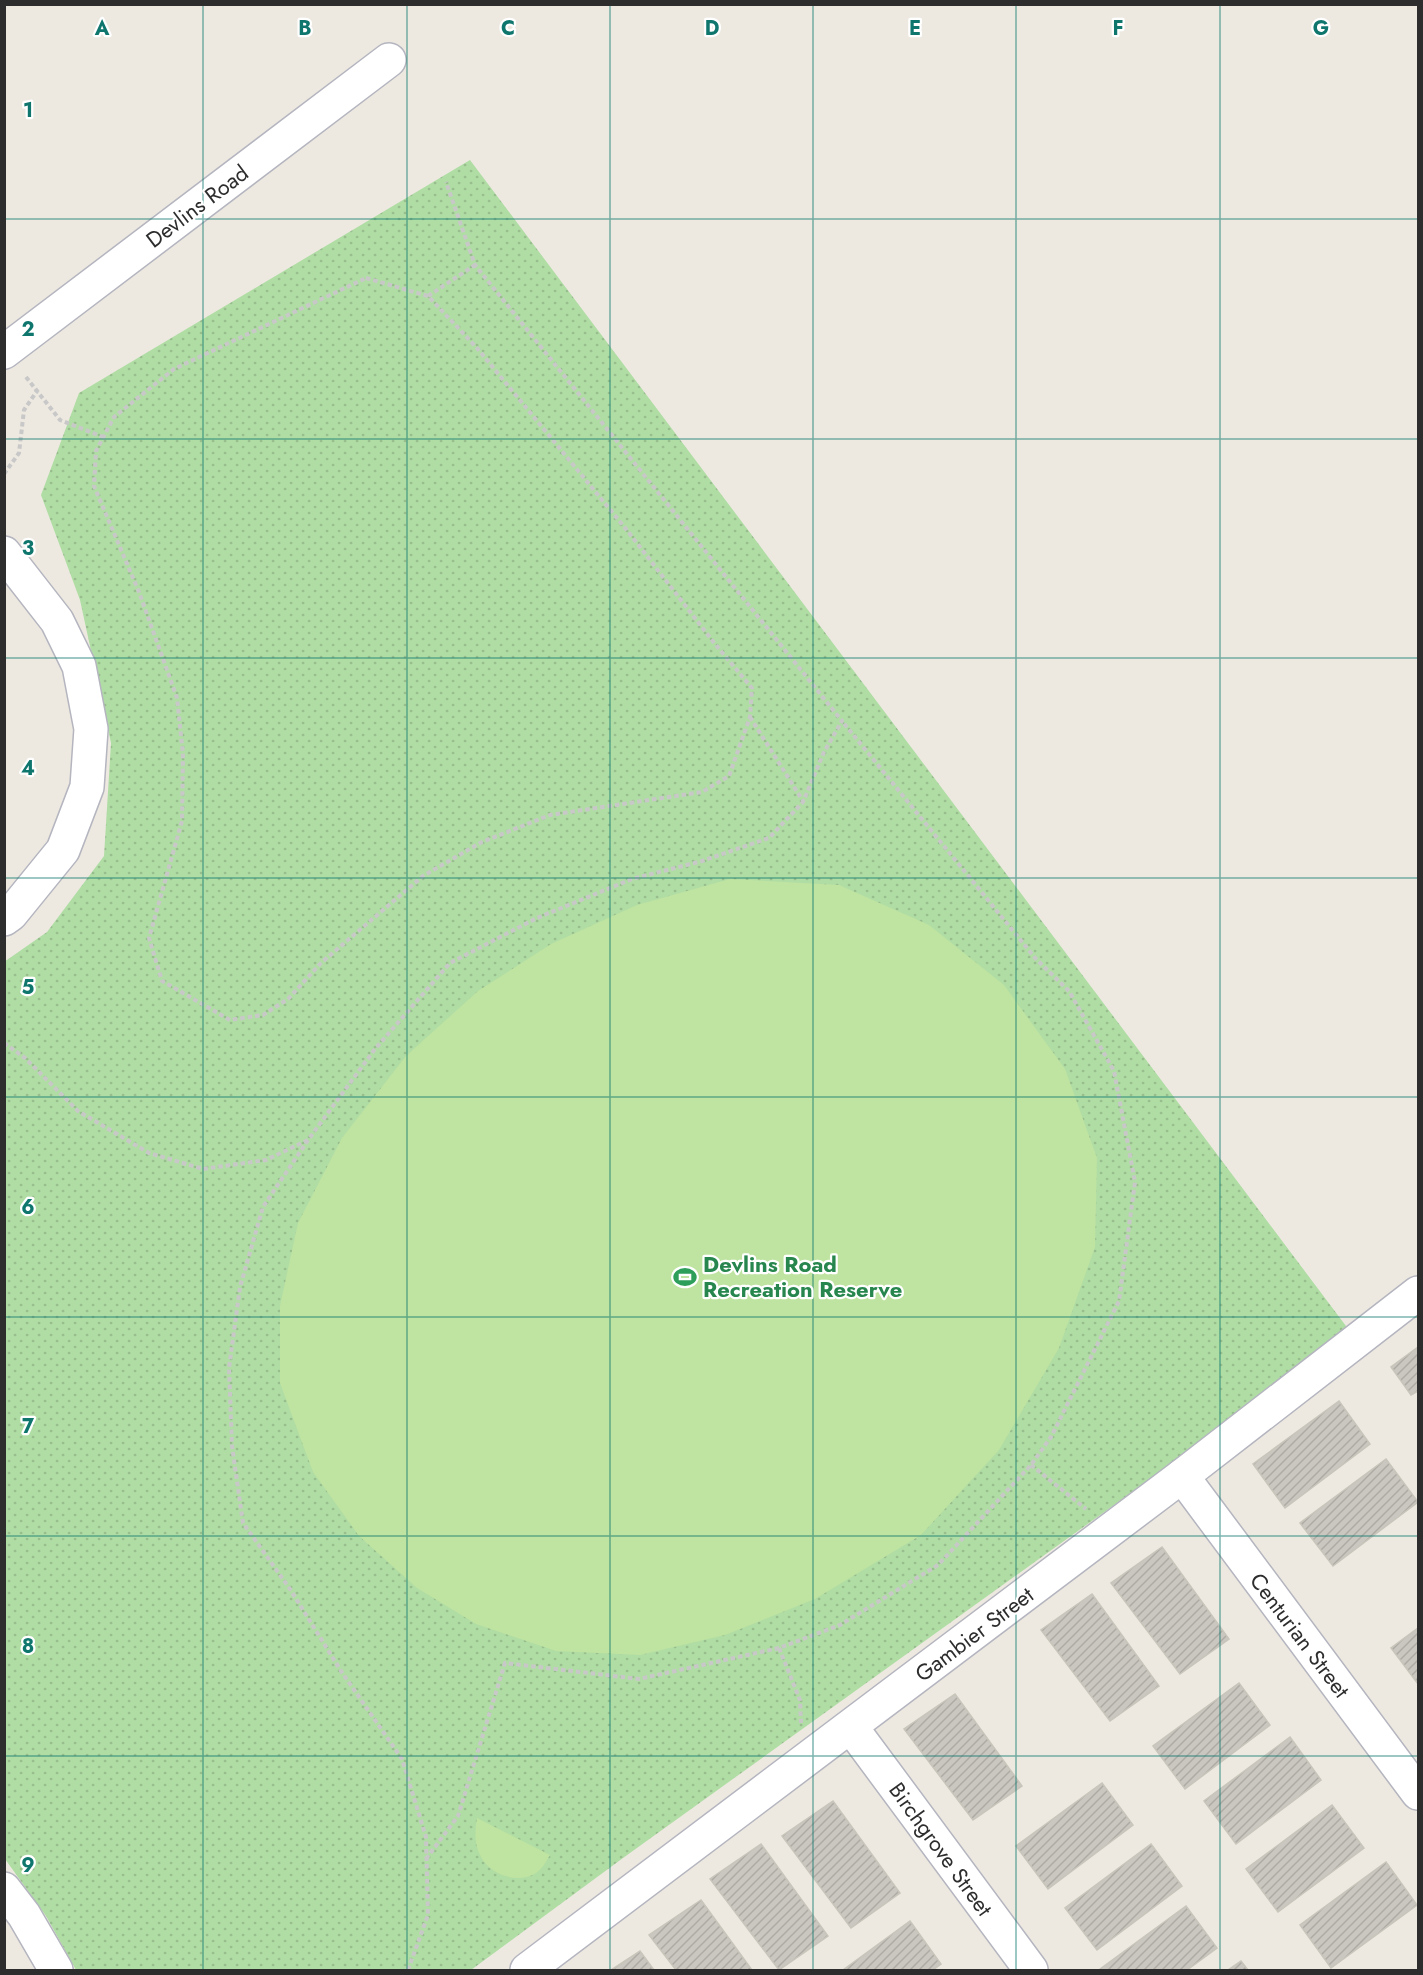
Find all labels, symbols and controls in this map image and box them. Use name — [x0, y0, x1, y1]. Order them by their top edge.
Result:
text: A — [94, 14, 110, 43]
text: B — [298, 14, 312, 43]
text: C — [501, 14, 515, 43]
text: D — [705, 14, 719, 43]
text: E — [909, 14, 921, 43]
text: F — [1112, 14, 1124, 43]
text: G — [1313, 14, 1329, 43]
text: 1 — [23, 96, 33, 125]
street label: Devlins Road — [139, 157, 255, 255]
text: 2 — [21, 315, 35, 344]
text: 3 — [22, 534, 34, 563]
text: 4 — [21, 754, 35, 783]
text: 5 — [22, 973, 35, 1002]
text: 6 — [21, 1193, 35, 1222]
place label: Devlins Road Recreation Reserve — [703, 1248, 902, 1305]
sports icon: Devlins Road Recreation Reserve — [672, 1264, 698, 1290]
text: 7 — [22, 1412, 35, 1441]
street label: Centurian Street — [1242, 1566, 1358, 1705]
street label: Gambier Street — [908, 1578, 1041, 1689]
text: 8 — [22, 1632, 34, 1661]
street label: Birchgrove Street — [881, 1775, 1001, 1923]
text: 9 — [21, 1851, 35, 1880]

